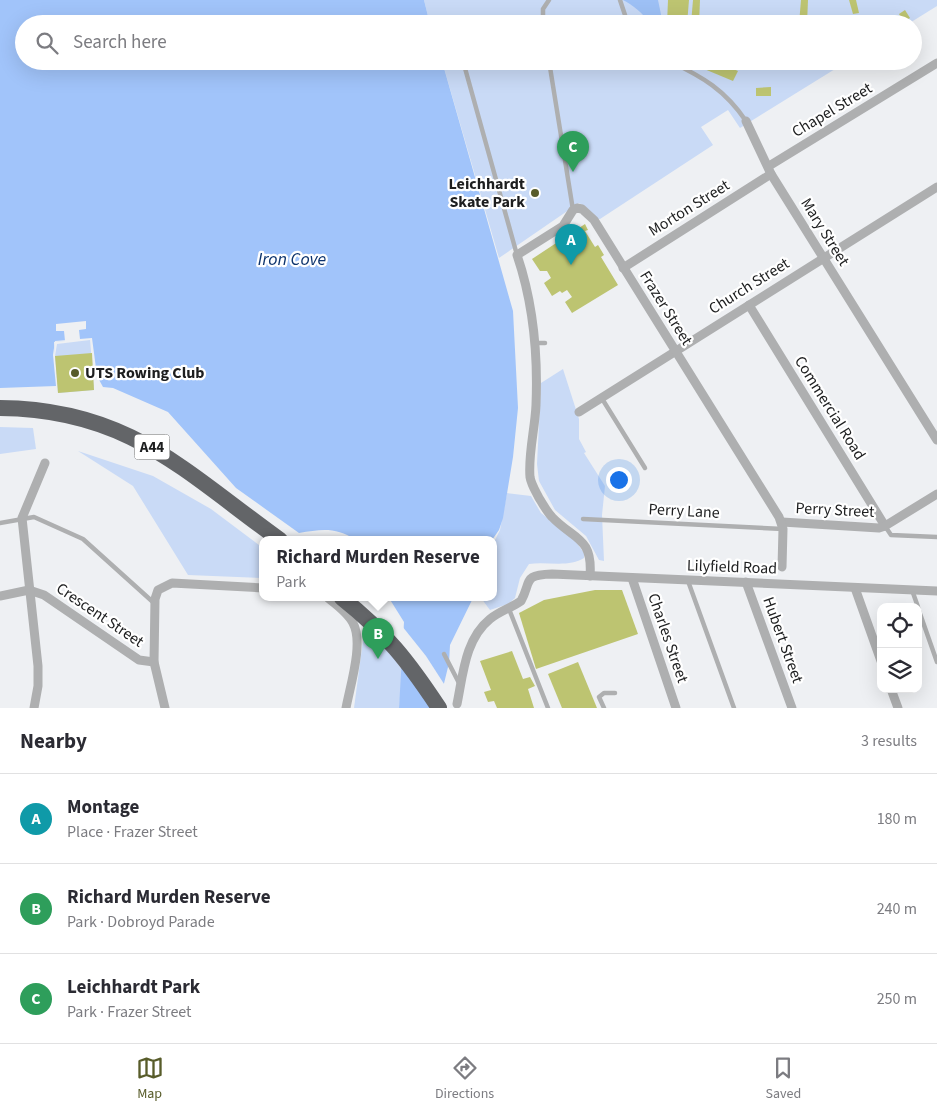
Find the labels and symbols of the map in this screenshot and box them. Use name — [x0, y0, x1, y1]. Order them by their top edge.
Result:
street label: Chapel Street — [788, 77, 877, 143]
pin: C — [557, 131, 589, 172]
place label: Leichhardt Skate Park — [449, 173, 525, 213]
street label: Morton Street — [644, 174, 734, 242]
marker: Leichhardt Skate Park — [529, 187, 541, 199]
street label: Mary Street — [795, 194, 855, 271]
pin: A — [555, 224, 587, 265]
water label: Iron Cove — [258, 247, 327, 272]
street label: Church Street — [704, 252, 794, 320]
street label: Frazer Street — [634, 266, 698, 350]
street label: Commercial Road — [789, 352, 871, 464]
place label: UTS Rowing Club — [85, 362, 205, 384]
marker: UTS Rowing Club — [69, 367, 81, 379]
road number: A44 — [134, 434, 170, 460]
your location — [606, 467, 632, 493]
street label: Perry Street — [795, 497, 876, 523]
street label: Perry Lane — [648, 498, 720, 524]
street label: Lilyfield Road — [686, 554, 778, 580]
street label: Crescent Street — [52, 577, 149, 653]
street label: Charles Street — [642, 590, 694, 686]
street label: Hubert Street — [757, 594, 809, 687]
pin: B — [362, 618, 394, 659]

